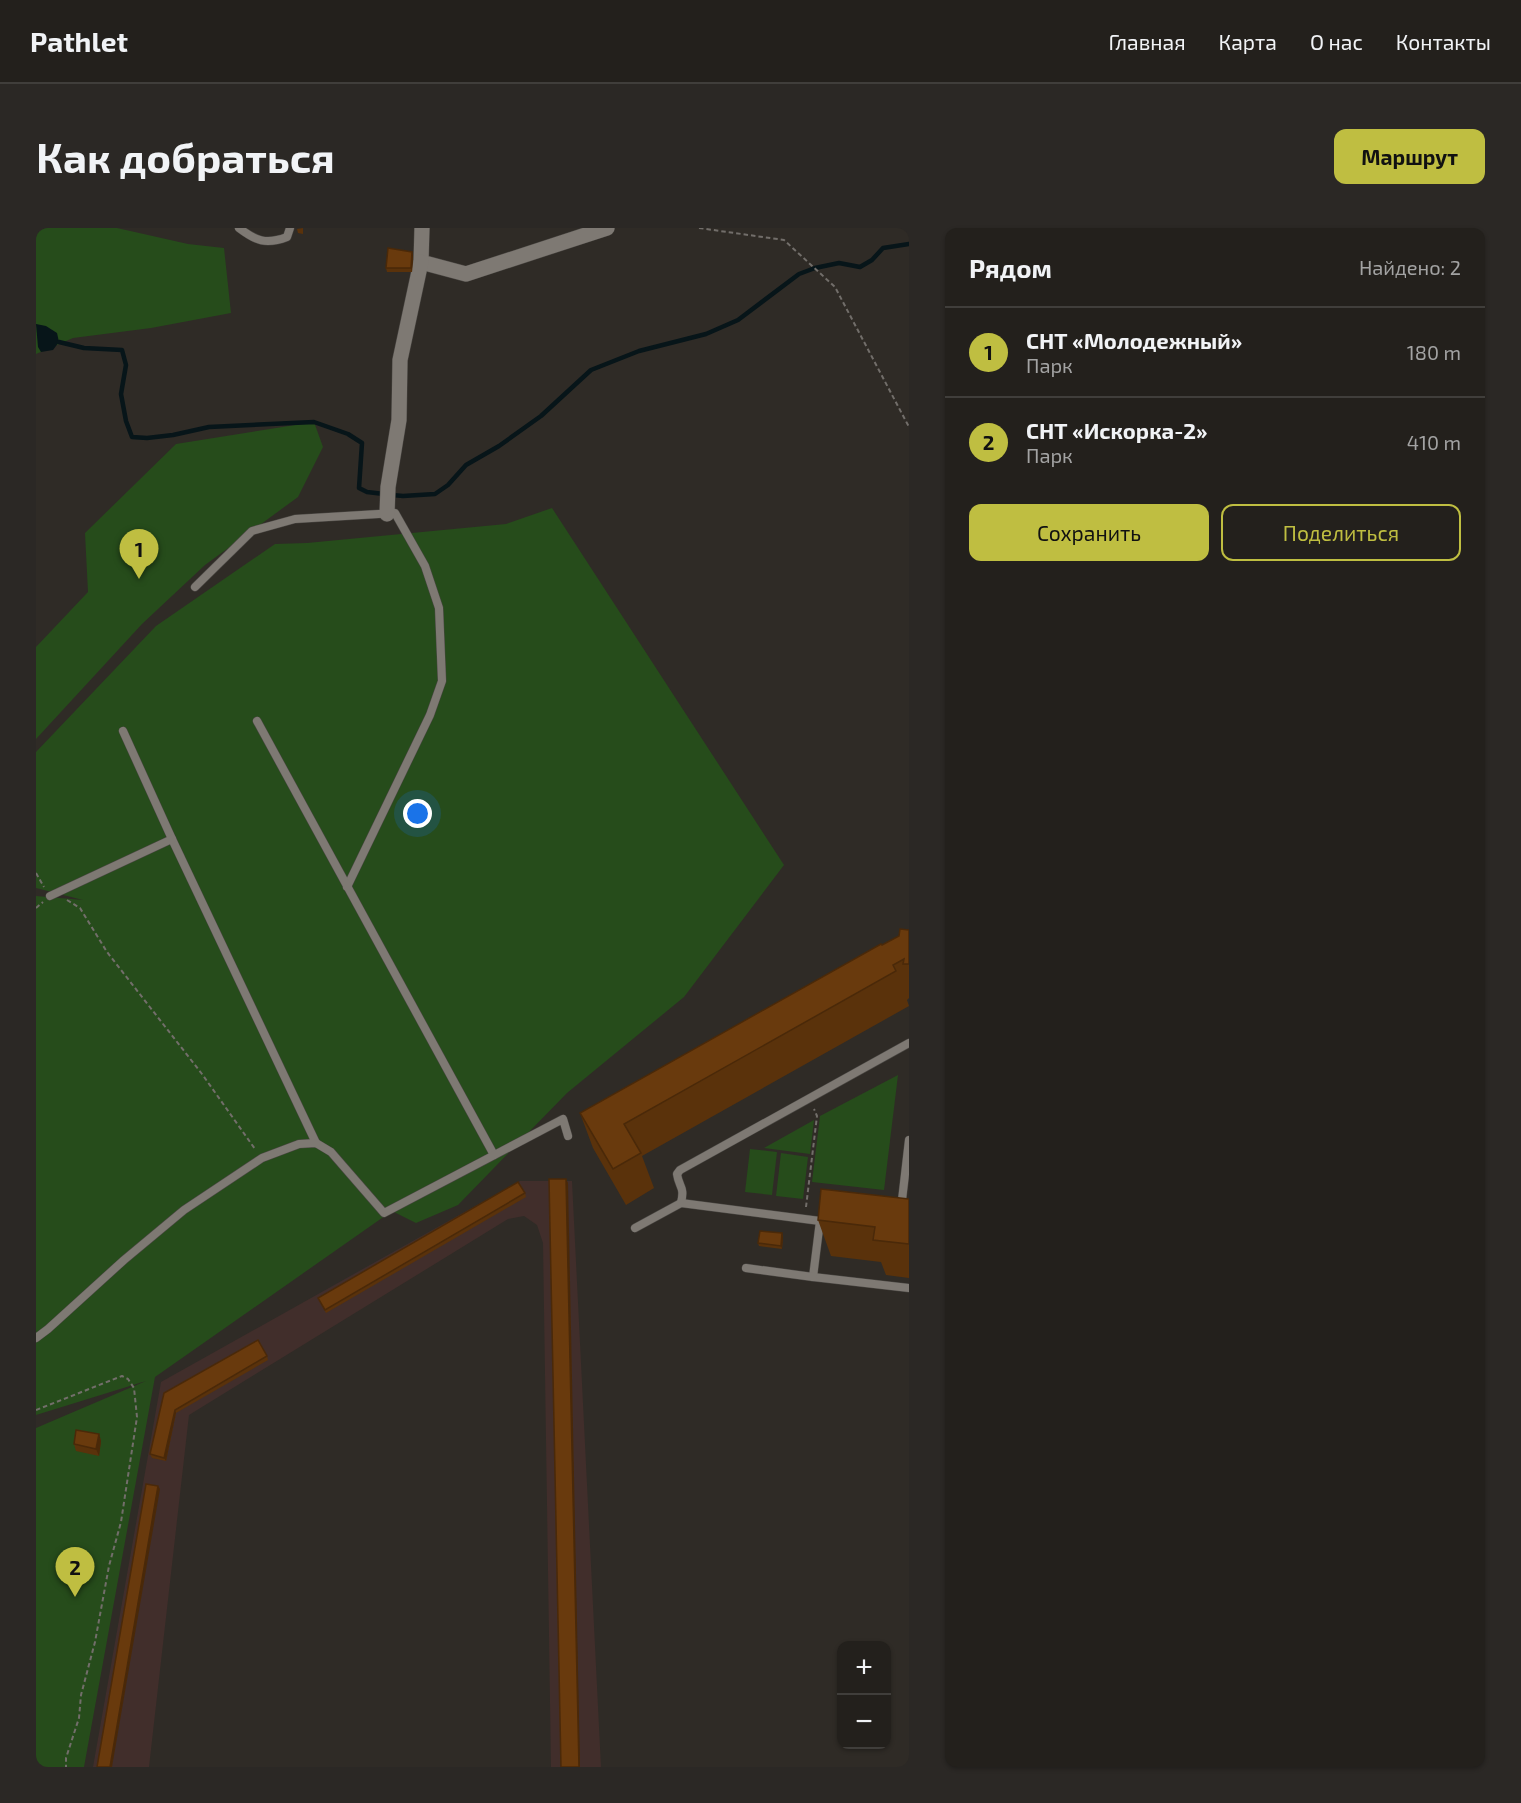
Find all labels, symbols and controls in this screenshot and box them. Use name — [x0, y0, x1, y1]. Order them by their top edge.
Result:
text: Pathlet — [30, 24, 128, 58]
text: Главная — [1109, 29, 1186, 54]
text: Карта — [1219, 29, 1277, 54]
text: О нас — [1310, 29, 1363, 54]
text: Контакты — [1396, 29, 1491, 54]
button: Маршрут — [1334, 129, 1485, 184]
text: Как добраться — [36, 131, 335, 181]
text: Рядом — [969, 252, 1052, 283]
text: Найдено: 2 — [1359, 255, 1461, 279]
text: СНТ «Молодежный» — [1026, 327, 1242, 353]
text: 1 — [984, 340, 993, 364]
text: 180 m — [1407, 340, 1461, 364]
text: Парк — [1026, 353, 1073, 377]
text: СНТ «Искорка-2» — [1026, 417, 1207, 443]
text: 2 — [983, 430, 994, 454]
text: 410 m — [1407, 430, 1461, 454]
text: Парк — [1026, 443, 1073, 467]
button: Сохранить — [969, 504, 1209, 561]
button: Поделиться — [1221, 504, 1461, 561]
pin: 1 — [120, 530, 158, 579]
your location — [403, 799, 432, 828]
pin: 2 — [56, 1548, 94, 1597]
map controls — [837, 1641, 891, 1749]
button: + — [837, 1641, 891, 1695]
button: − — [837, 1695, 891, 1749]

